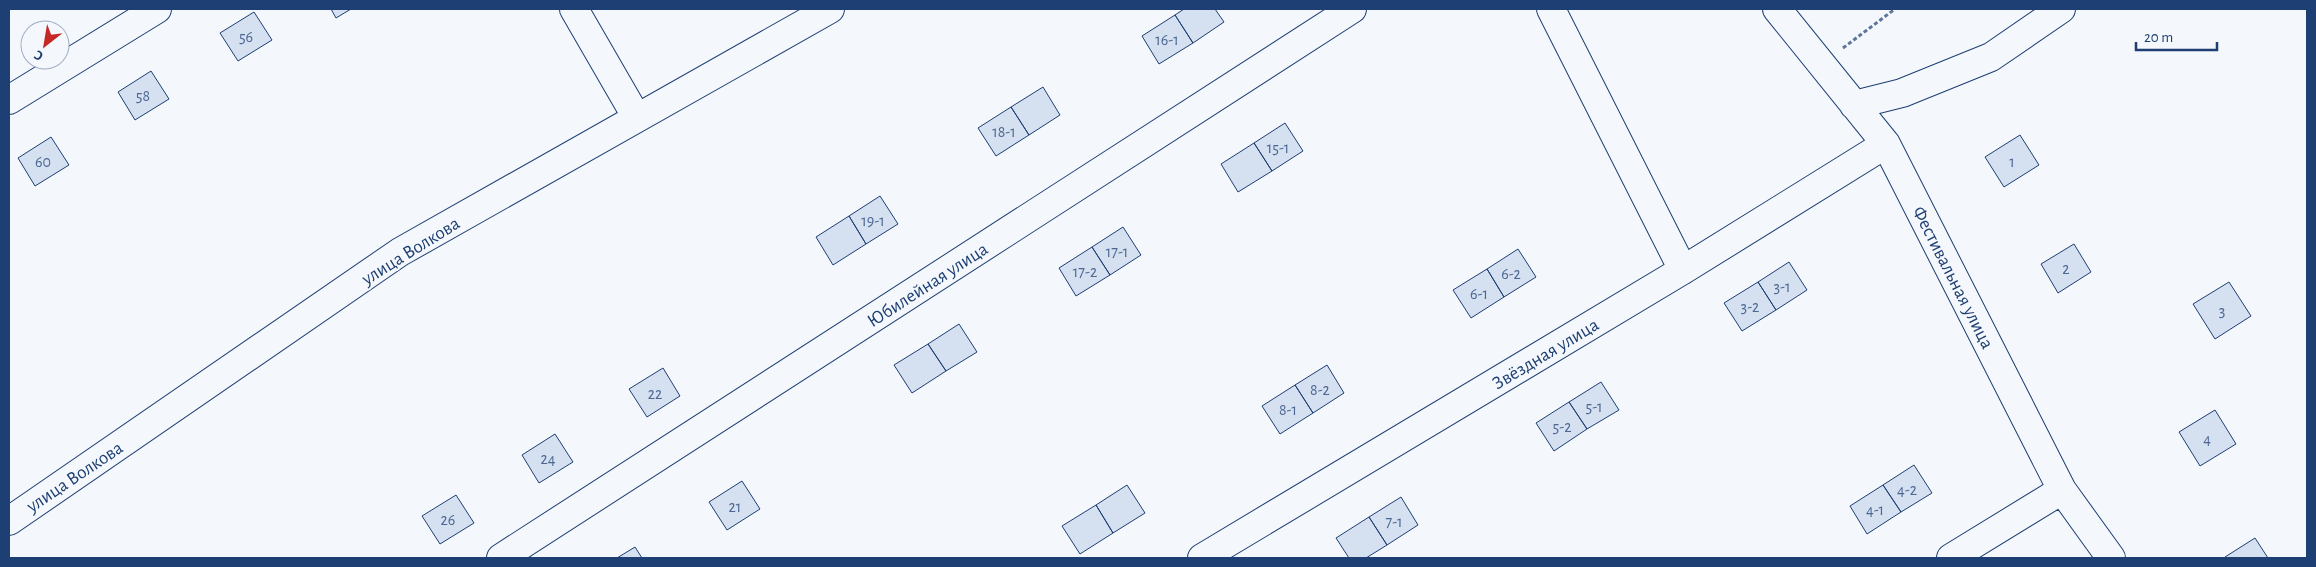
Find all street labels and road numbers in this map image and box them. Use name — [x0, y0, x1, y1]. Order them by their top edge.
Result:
street label: Фестивальная улица — [1909, 203, 1997, 352]
street label: улица Волкова — [358, 213, 463, 289]
street label: Юбилейная улица — [864, 239, 992, 331]
street label: Звёздная улица — [1489, 315, 1602, 393]
street label: улица Волкова — [22, 438, 127, 517]

